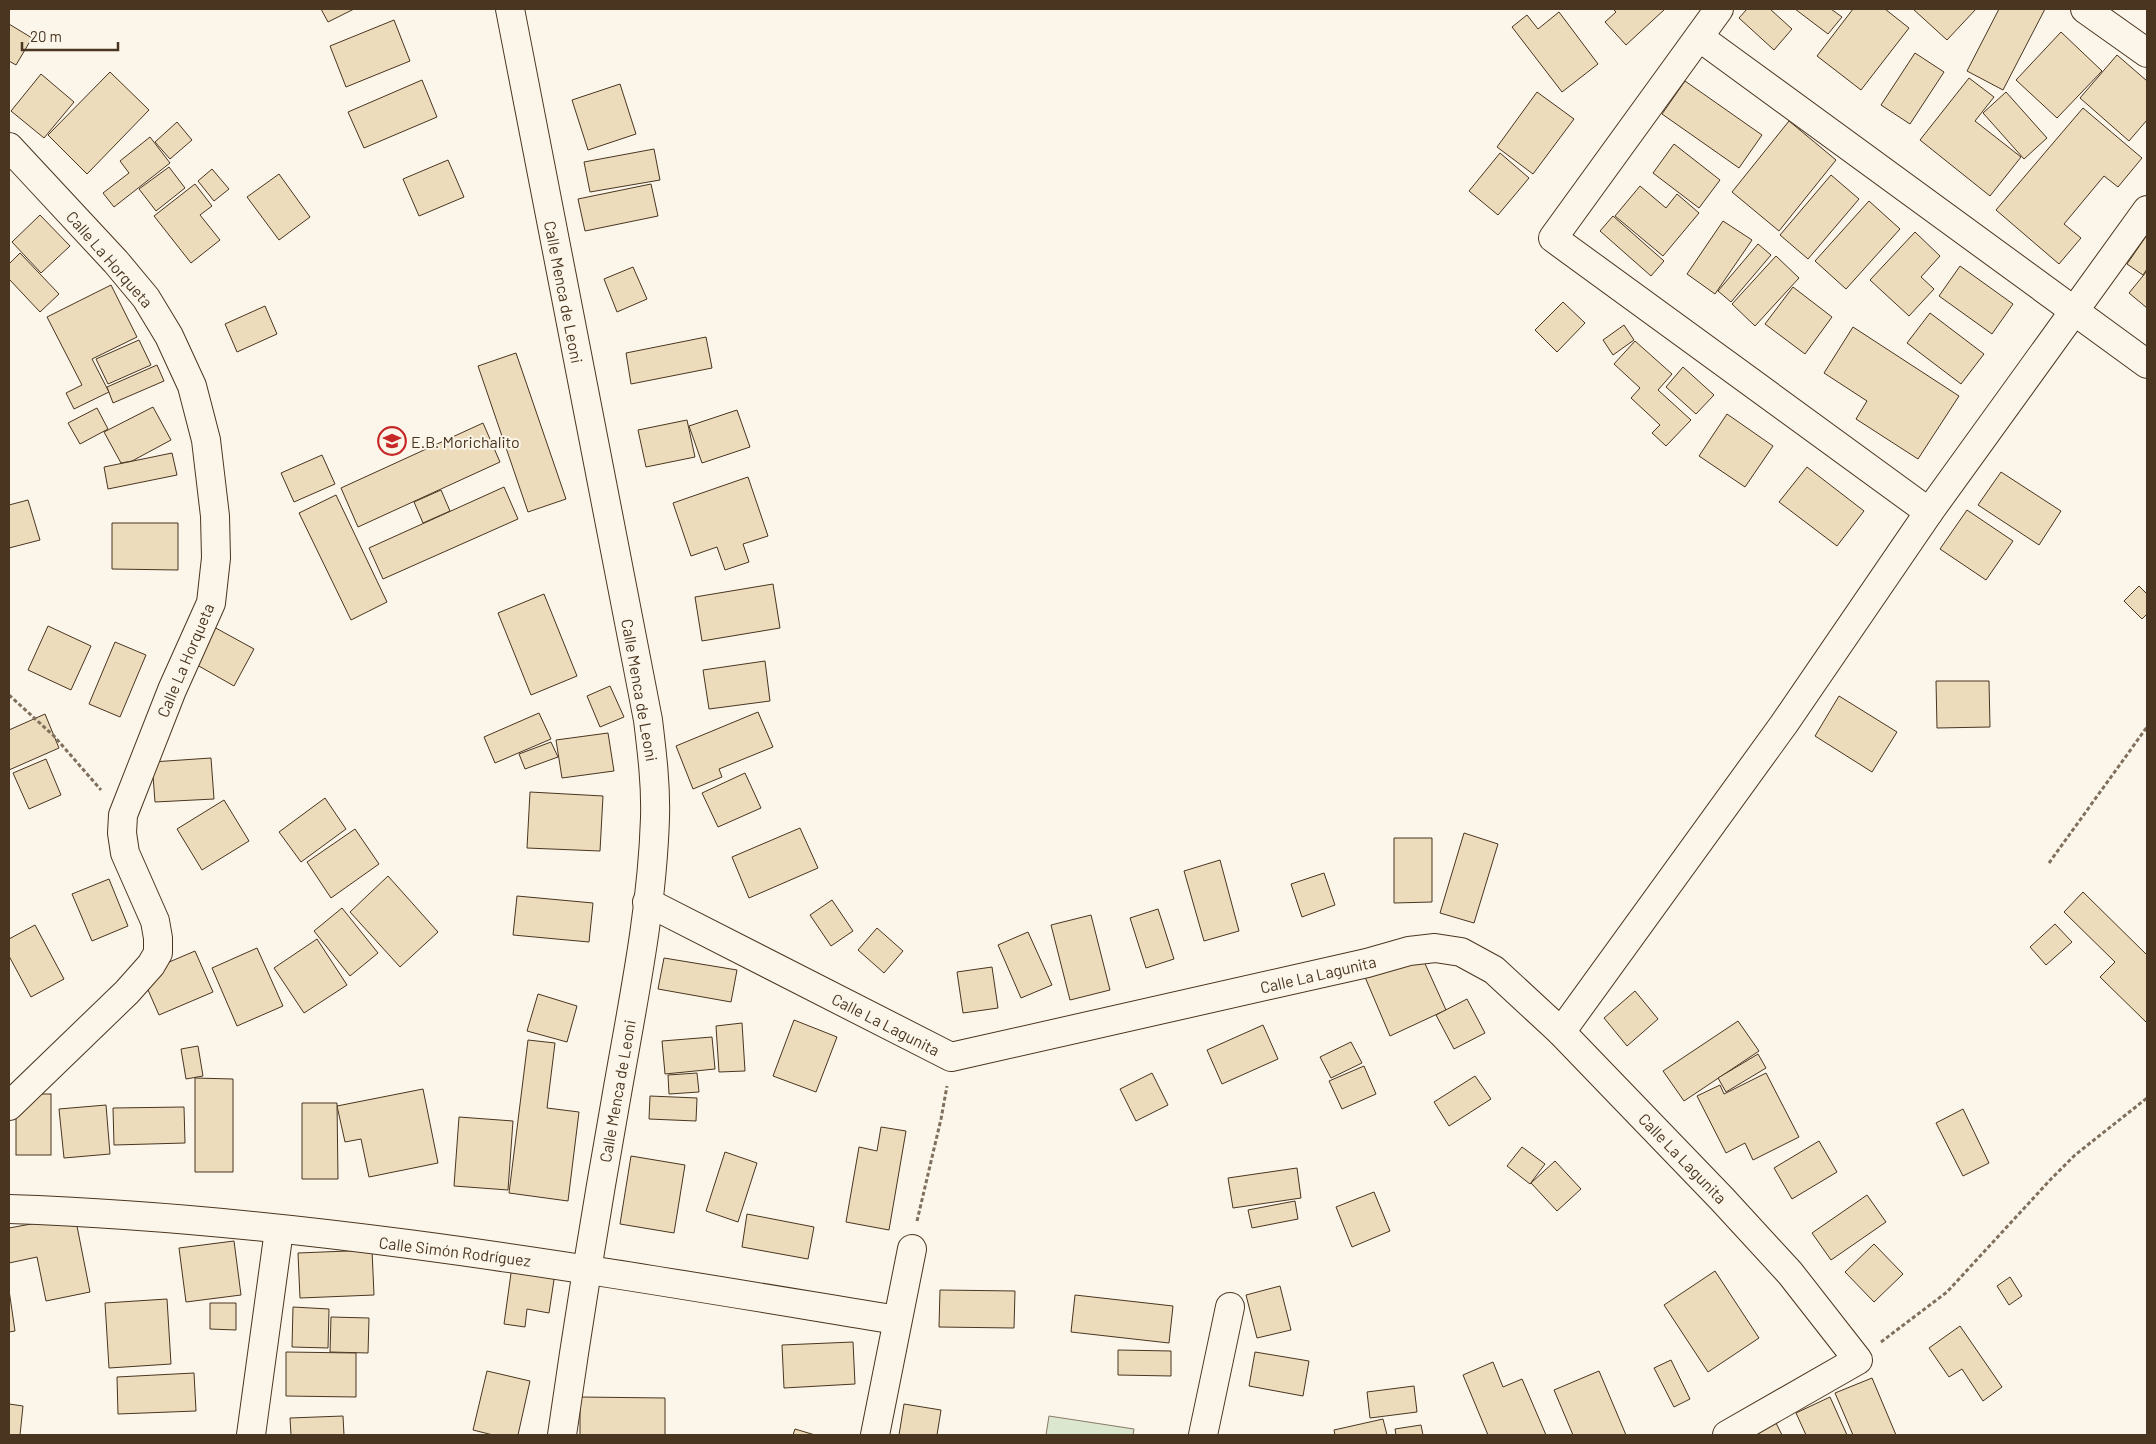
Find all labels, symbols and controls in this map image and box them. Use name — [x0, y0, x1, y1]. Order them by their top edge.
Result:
scale bar — [22, 20, 119, 52]
text: 20 m — [30, 27, 62, 45]
street label: Calle La Horqueta — [63, 207, 157, 311]
street label: Calle Menca de Leoni — [541, 219, 587, 365]
school or university icon: E.B. Morichalito — [377, 426, 407, 456]
place label: E.B. Morichalito — [411, 432, 520, 451]
street label: Calle La Horqueta — [152, 600, 218, 720]
street label: Calle Menca de Leoni — [618, 617, 662, 763]
street label: Calle La Lagunita — [1258, 951, 1378, 997]
street label: Calle La Lagunita — [829, 989, 943, 1059]
street label: Calle Menca de Leoni — [595, 1018, 639, 1164]
street label: Calle La Lagunita — [1635, 1109, 1731, 1207]
street label: Calle Simón Rodríguez — [378, 1232, 532, 1270]

